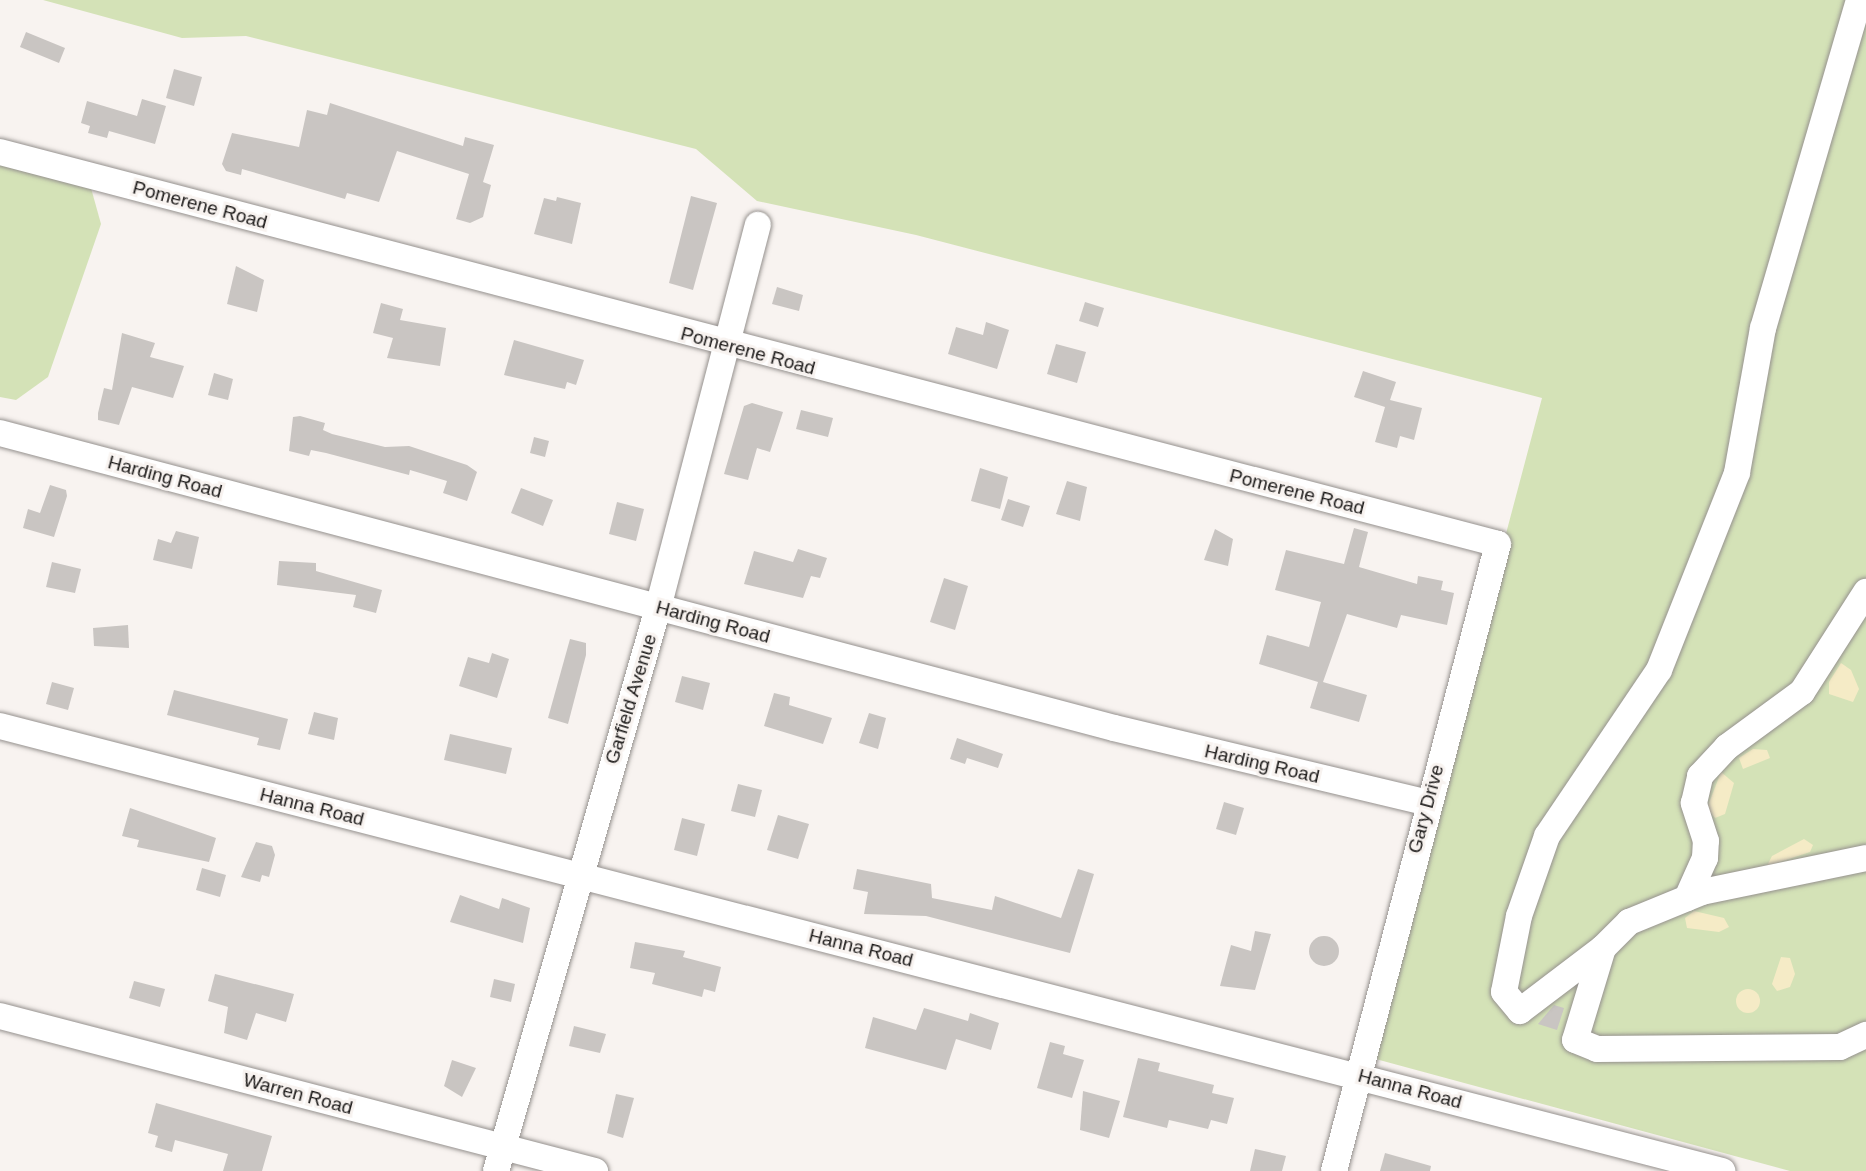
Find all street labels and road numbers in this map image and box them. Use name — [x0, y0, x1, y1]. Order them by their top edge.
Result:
street label: Pomerene Road — [130, 176, 270, 234]
street label: Pomerene Road — [678, 322, 818, 380]
street label: Harding Road — [105, 451, 225, 503]
street label: Pomerene Road — [1227, 464, 1367, 520]
street label: Harding Road — [653, 596, 773, 648]
street label: Garfield Avenue — [600, 631, 662, 767]
street label: Harding Road — [1202, 740, 1322, 788]
street label: Gary Drive — [1403, 762, 1449, 856]
street label: Hanna Road — [257, 783, 367, 831]
street label: Hanna Road — [806, 924, 916, 972]
street label: Hanna Road — [1356, 1064, 1464, 1114]
street label: Warren Road — [241, 1068, 355, 1120]

